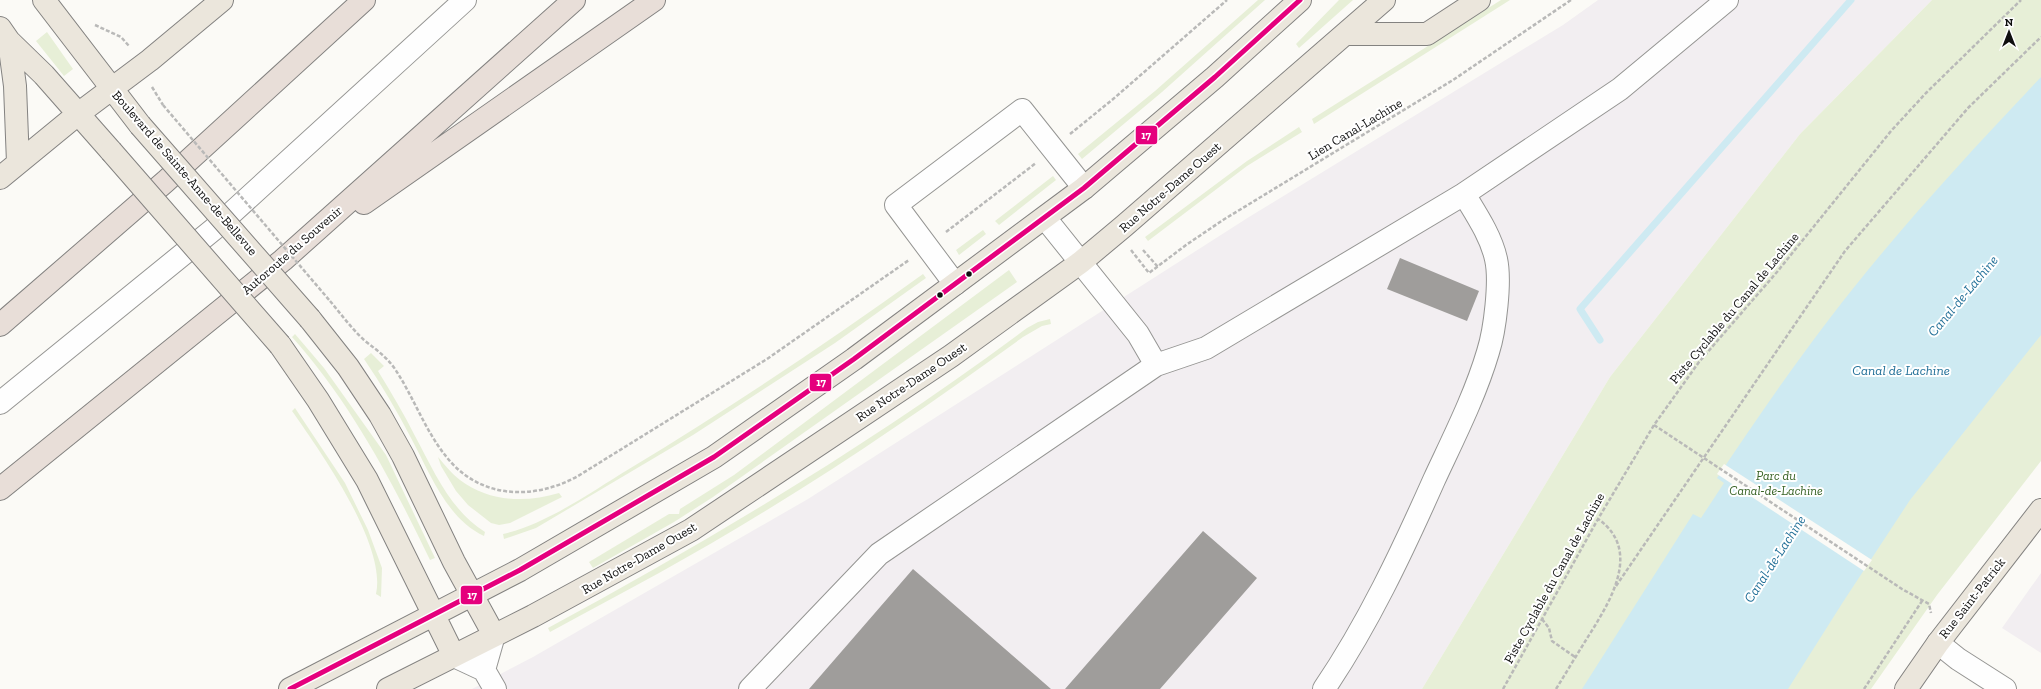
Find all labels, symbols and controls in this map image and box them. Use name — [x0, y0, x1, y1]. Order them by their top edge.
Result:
north arrow — [1989, 12, 2029, 52]
text: N — [2005, 16, 2014, 29]
street label: Boulevard de Sainte-Anne-de-Bellevue — [109, 88, 261, 258]
street label: Lien Canal-Lachine — [1305, 95, 1405, 163]
line badge: 17 — [1135, 125, 1158, 145]
text: 17 — [1141, 129, 1151, 142]
street label: Rue Notre-Dame Ouest — [1116, 139, 1224, 235]
street label: Autoroute du Souvenir — [239, 203, 345, 297]
street label: Piste Cyclable du Canal de Lachine — [1666, 229, 1802, 387]
water label: Canal-de-Lachine — [1924, 252, 2002, 340]
unlabelled marker — [964, 269, 974, 279]
unlabelled marker — [935, 290, 945, 300]
street label: Rue Notre-Dame Ouest — [853, 339, 969, 425]
water label: Canal de Lachine — [1852, 362, 1950, 379]
line badge: 17 — [809, 373, 832, 392]
text: 17 — [816, 376, 826, 389]
park label: Parc du Canal-de-Lachine — [1729, 468, 1823, 498]
street label: Piste Cyclable du Canal de Lachine — [1501, 490, 1607, 666]
water label: Canal-de-Lachine — [1740, 512, 1810, 606]
street label: Rue Notre-Dame Ouest — [579, 519, 699, 597]
street label: Rue Saint-Patrick — [1936, 555, 2008, 641]
line badge: 17 — [460, 585, 483, 605]
text: 17 — [467, 589, 477, 602]

